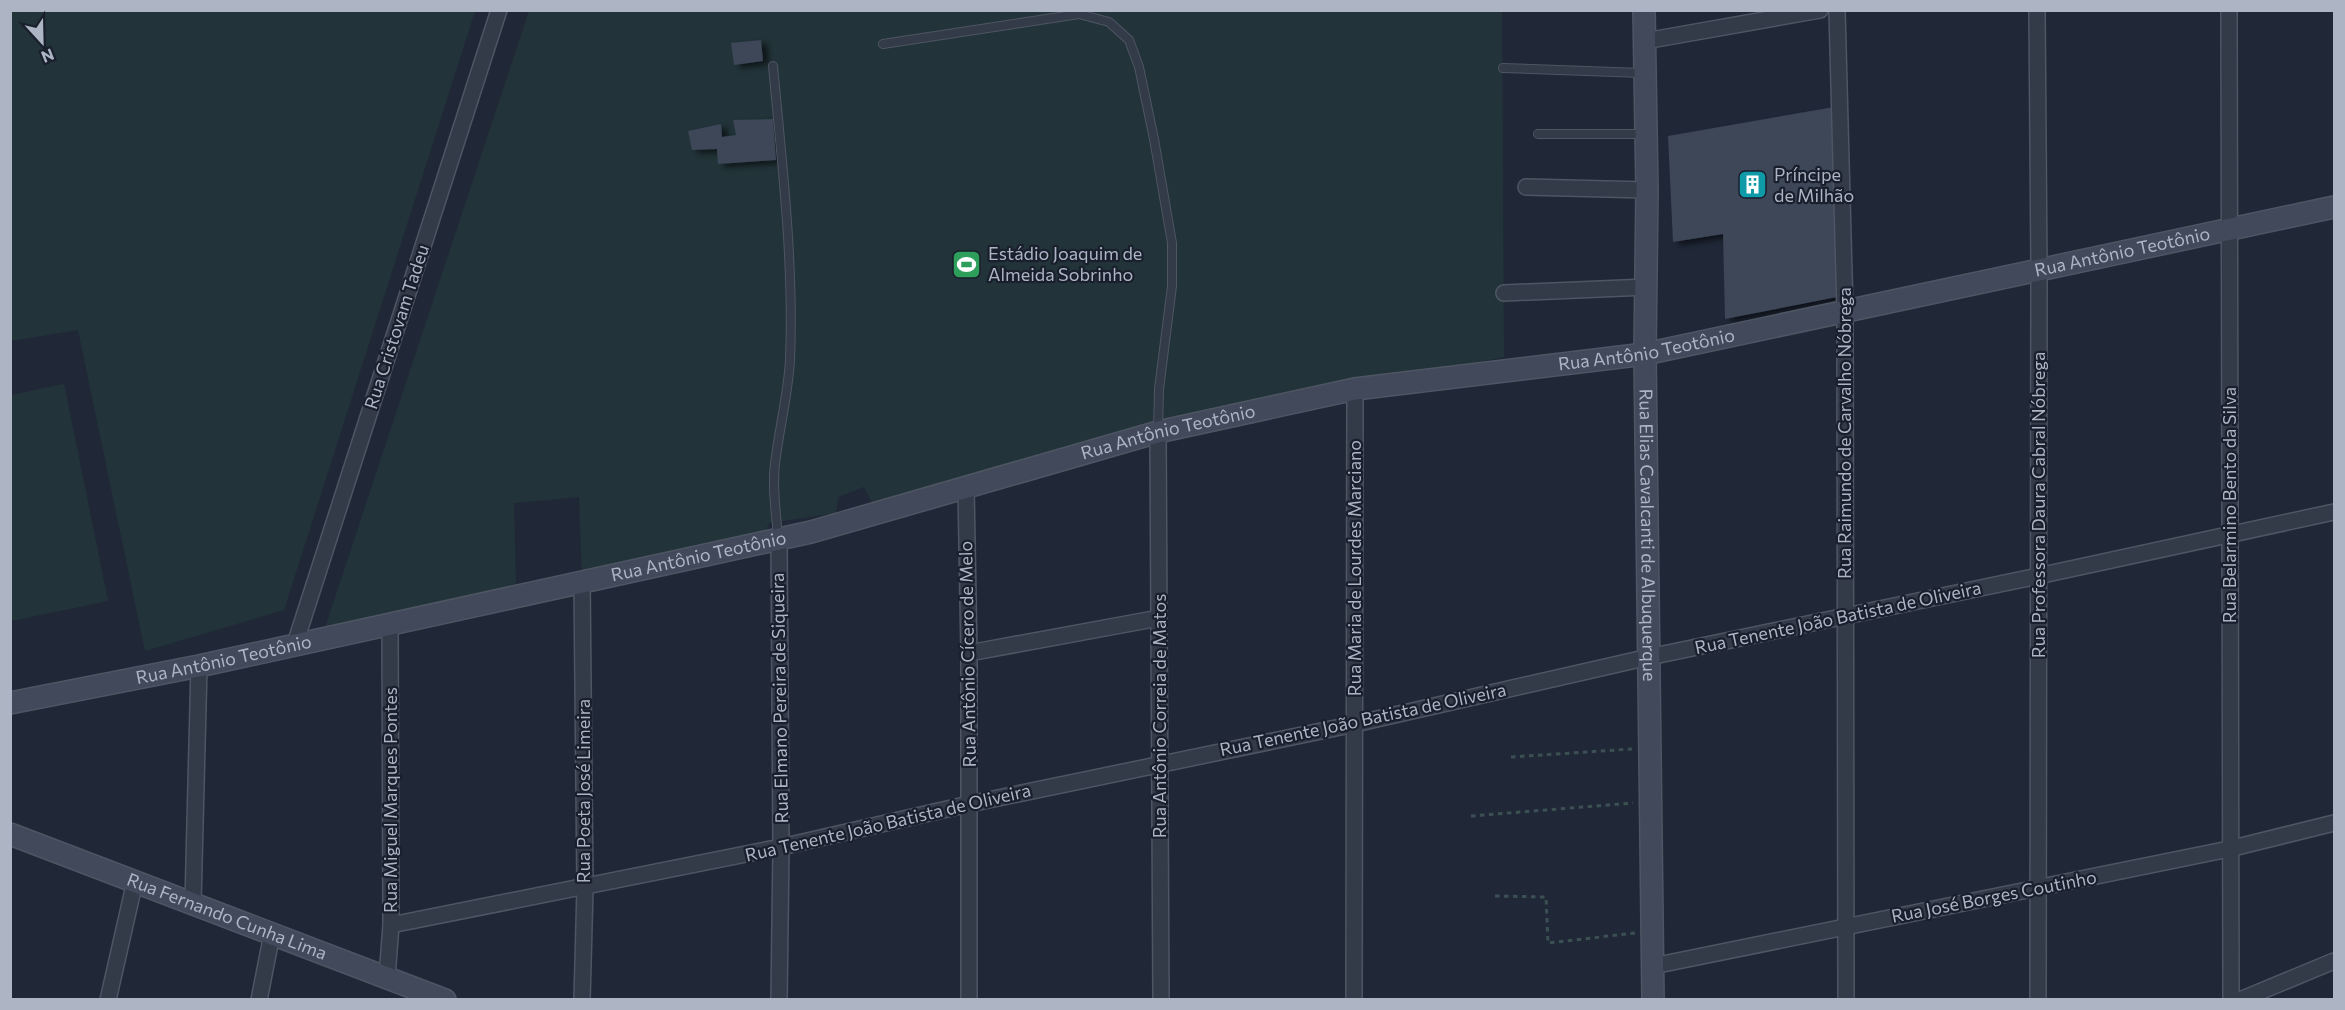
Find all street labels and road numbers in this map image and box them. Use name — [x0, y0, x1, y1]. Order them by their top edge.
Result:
street label: Rua Antônio Teotônio — [2032, 222, 2212, 281]
street label: Rua Cristovam Tadeu — [359, 242, 433, 412]
street label: Rua Raimundo de Carvalho Nóbrega — [1833, 287, 1855, 579]
street label: Rua Antônio Teotônio — [1557, 323, 1737, 374]
street label: Rua Professora Daura Cabral Nóbrega — [2027, 352, 2049, 658]
street label: Rua Belarmino Bento da Silva — [2218, 387, 2240, 623]
street label: Rua Elias Cavalcanti de Albuquerque — [1635, 388, 1661, 681]
street label: Rua Antônio Teotônio — [1078, 399, 1257, 464]
street label: Rua Maria de Lourdes Marciano — [1343, 440, 1365, 696]
street label: Rua Antônio Teotônio — [609, 526, 788, 586]
street label: Rua Antônio Cícero de Melo — [954, 541, 980, 767]
street label: Rua Elmano Pereira de Siqueira — [766, 572, 792, 824]
street label: Rua Tenente João Batista de Oliveira — [1692, 576, 1983, 658]
street label: Rua Antônio Correia de Matos — [1148, 594, 1170, 838]
street label: Rua Antônio Teotônio — [134, 630, 313, 688]
street label: Rua Tenente João Batista de Oliveira — [1217, 678, 1508, 760]
street label: Rua Miguel Marques Pontes — [379, 687, 401, 913]
street label: Rua Poeta José Limeira — [572, 699, 594, 883]
street label: Rua Tenente João Batista de Oliveira — [743, 778, 1033, 866]
street label: Rua José Borges Coutinho — [1889, 865, 2098, 927]
street label: Rua Fernando Cunha Lima — [124, 868, 330, 964]

